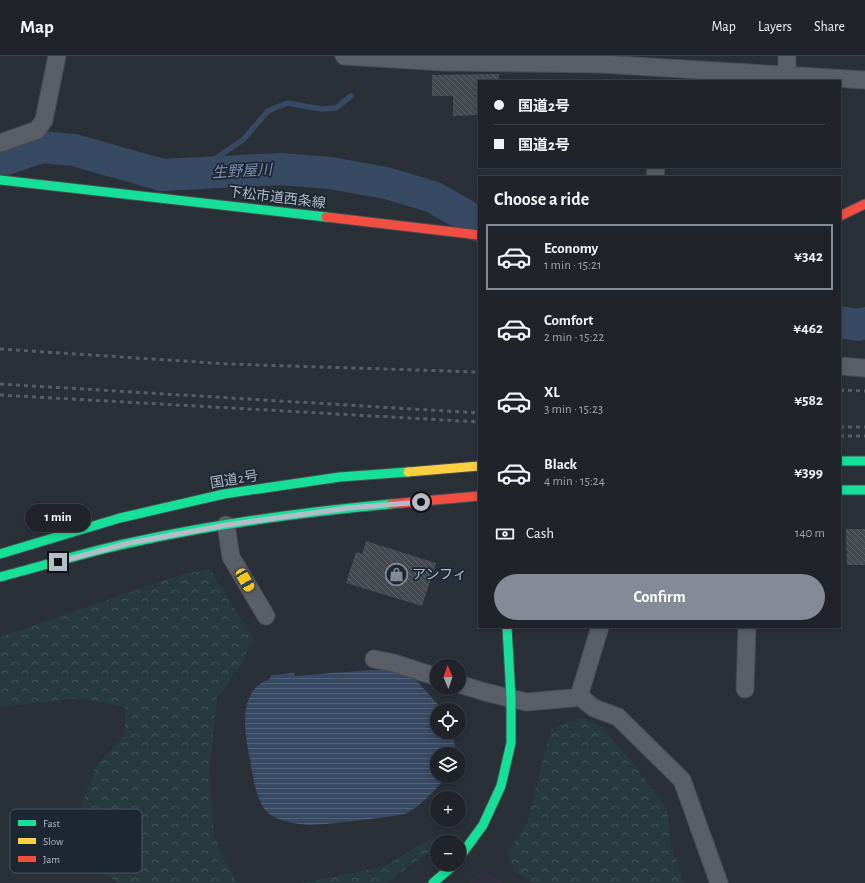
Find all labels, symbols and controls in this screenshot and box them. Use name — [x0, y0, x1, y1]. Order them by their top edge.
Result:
text: Map — [20, 18, 54, 37]
text: Map — [711, 20, 736, 34]
text: Layers — [758, 20, 792, 34]
text: Share — [814, 20, 845, 34]
text: 国道2号 — [518, 99, 570, 114]
text: 国道2号 — [518, 138, 570, 153]
water label: 生野屋川 — [212, 161, 274, 181]
street label: 下松市道西条線 — [227, 184, 326, 211]
text: Choose a ride — [494, 191, 589, 209]
icon: car — [496, 239, 532, 275]
text: Economy — [544, 241, 598, 256]
text: ¥342 — [794, 249, 823, 264]
text: 1 min · 15:21 — [544, 259, 601, 272]
icon: car — [496, 311, 532, 347]
text: Comfort — [544, 313, 593, 328]
text: ¥462 — [793, 321, 823, 336]
text: 2 min · 15:22 — [544, 331, 604, 344]
icon: car — [496, 383, 532, 419]
text: XL — [544, 385, 560, 400]
text: ¥582 — [794, 393, 823, 408]
text: 3 min · 15:23 — [544, 403, 603, 416]
icon: car — [496, 455, 532, 491]
text: Black — [544, 457, 577, 472]
text: ¥399 — [794, 465, 823, 480]
street label: 国道2号 — [209, 468, 259, 491]
text: 4 min · 15:24 — [544, 475, 605, 488]
route start — [412, 493, 430, 511]
callout: 1 min — [25, 504, 91, 532]
text: 1 min — [44, 511, 72, 524]
icon: cash — [494, 523, 516, 545]
text: Cash — [526, 526, 554, 541]
text: 140 m — [795, 527, 825, 540]
route end — [49, 553, 67, 571]
shop icon: アンフィ — [384, 561, 410, 587]
car — [234, 567, 256, 593]
place label: アンフィ — [412, 568, 467, 582]
button: Confirm — [494, 574, 825, 620]
north arrow — [430, 659, 466, 695]
map controls — [430, 659, 466, 871]
button: locate — [430, 703, 466, 739]
button: layers — [430, 747, 466, 783]
button: + — [430, 791, 466, 827]
legend — [10, 809, 142, 873]
text: Fast — [43, 818, 61, 829]
button: − — [430, 835, 466, 871]
text: Slow — [43, 836, 64, 847]
text: Jam — [43, 854, 60, 865]

